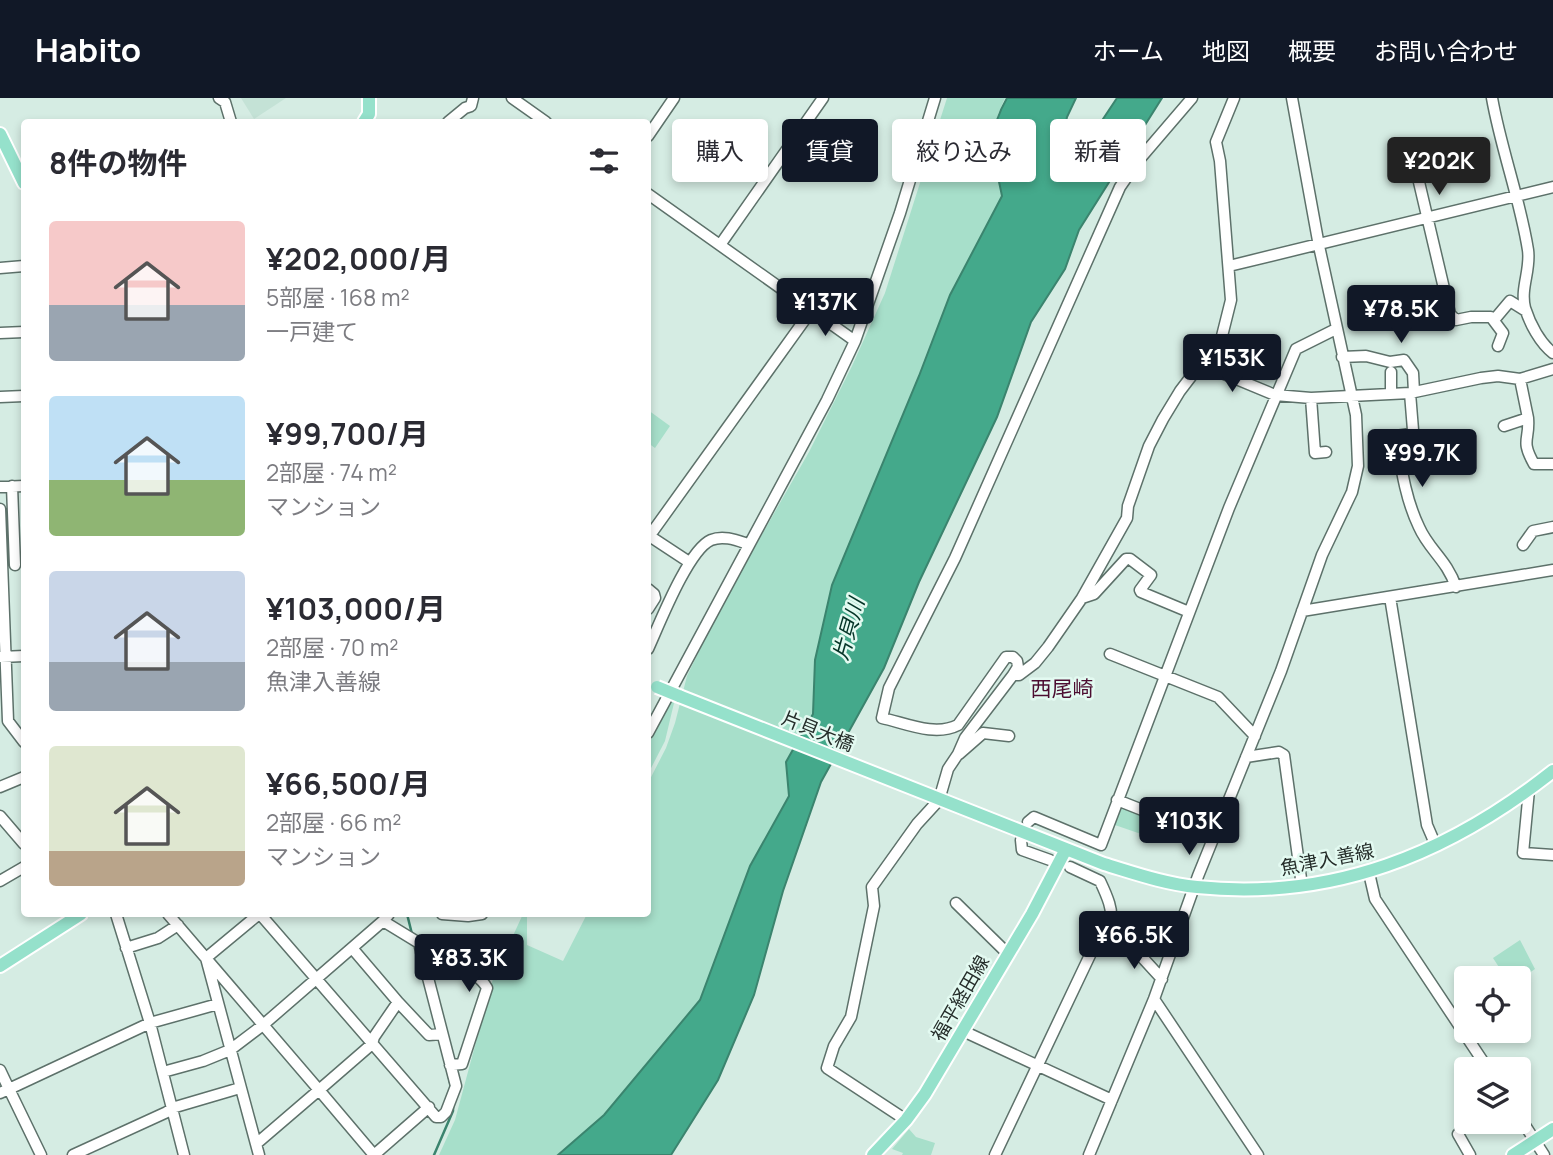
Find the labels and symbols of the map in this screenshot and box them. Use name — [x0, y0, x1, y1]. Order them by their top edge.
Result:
pin: ¥202K — [1390, 138, 1488, 197]
pin: ¥137K — [776, 278, 874, 338]
pin: ¥78.5K — [1344, 286, 1458, 345]
pin: ¥153K — [1183, 334, 1281, 394]
pin: ¥99.7K — [1365, 430, 1479, 489]
water label: 片貝川 — [826, 593, 871, 663]
district label: 西尾崎 — [1031, 674, 1094, 702]
street label: 片貝大橋 — [778, 705, 858, 757]
pin: ¥103K — [1140, 798, 1238, 857]
street label: 魚津入善線 — [1278, 837, 1376, 881]
pin: ¥66.5K — [1077, 912, 1191, 971]
pin: ¥83.3K — [412, 934, 526, 994]
street label: 福平経田線 — [925, 950, 995, 1046]

